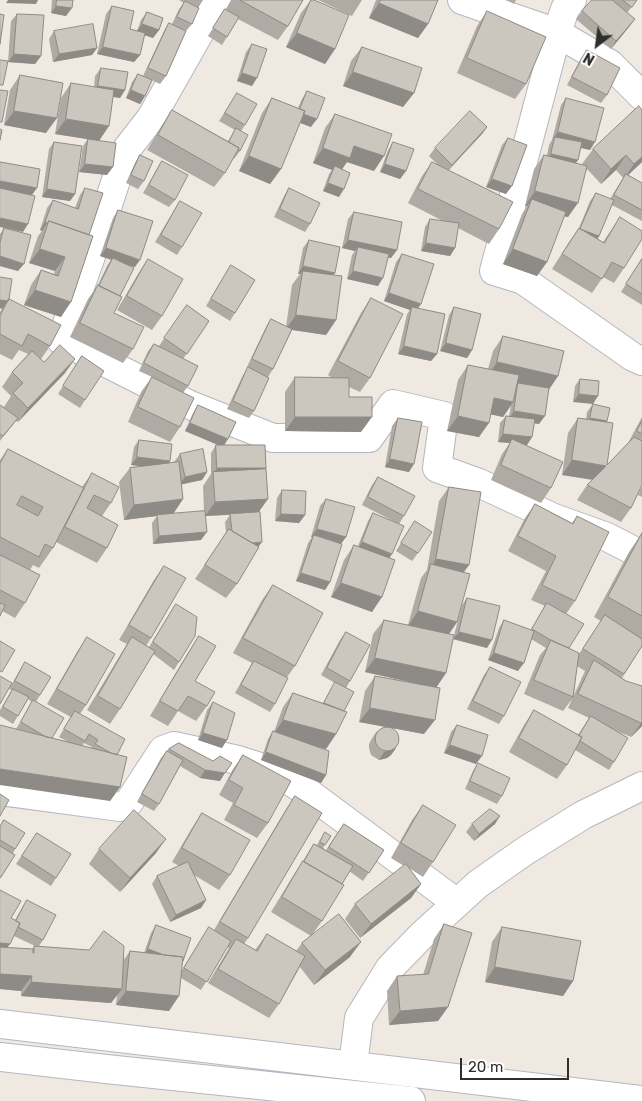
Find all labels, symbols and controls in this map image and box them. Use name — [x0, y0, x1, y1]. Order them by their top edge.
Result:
north arrow — [572, 20, 622, 70]
text: N — [581, 49, 598, 68]
scale bar — [462, 1048, 571, 1080]
text: 20 m — [468, 1058, 503, 1076]

